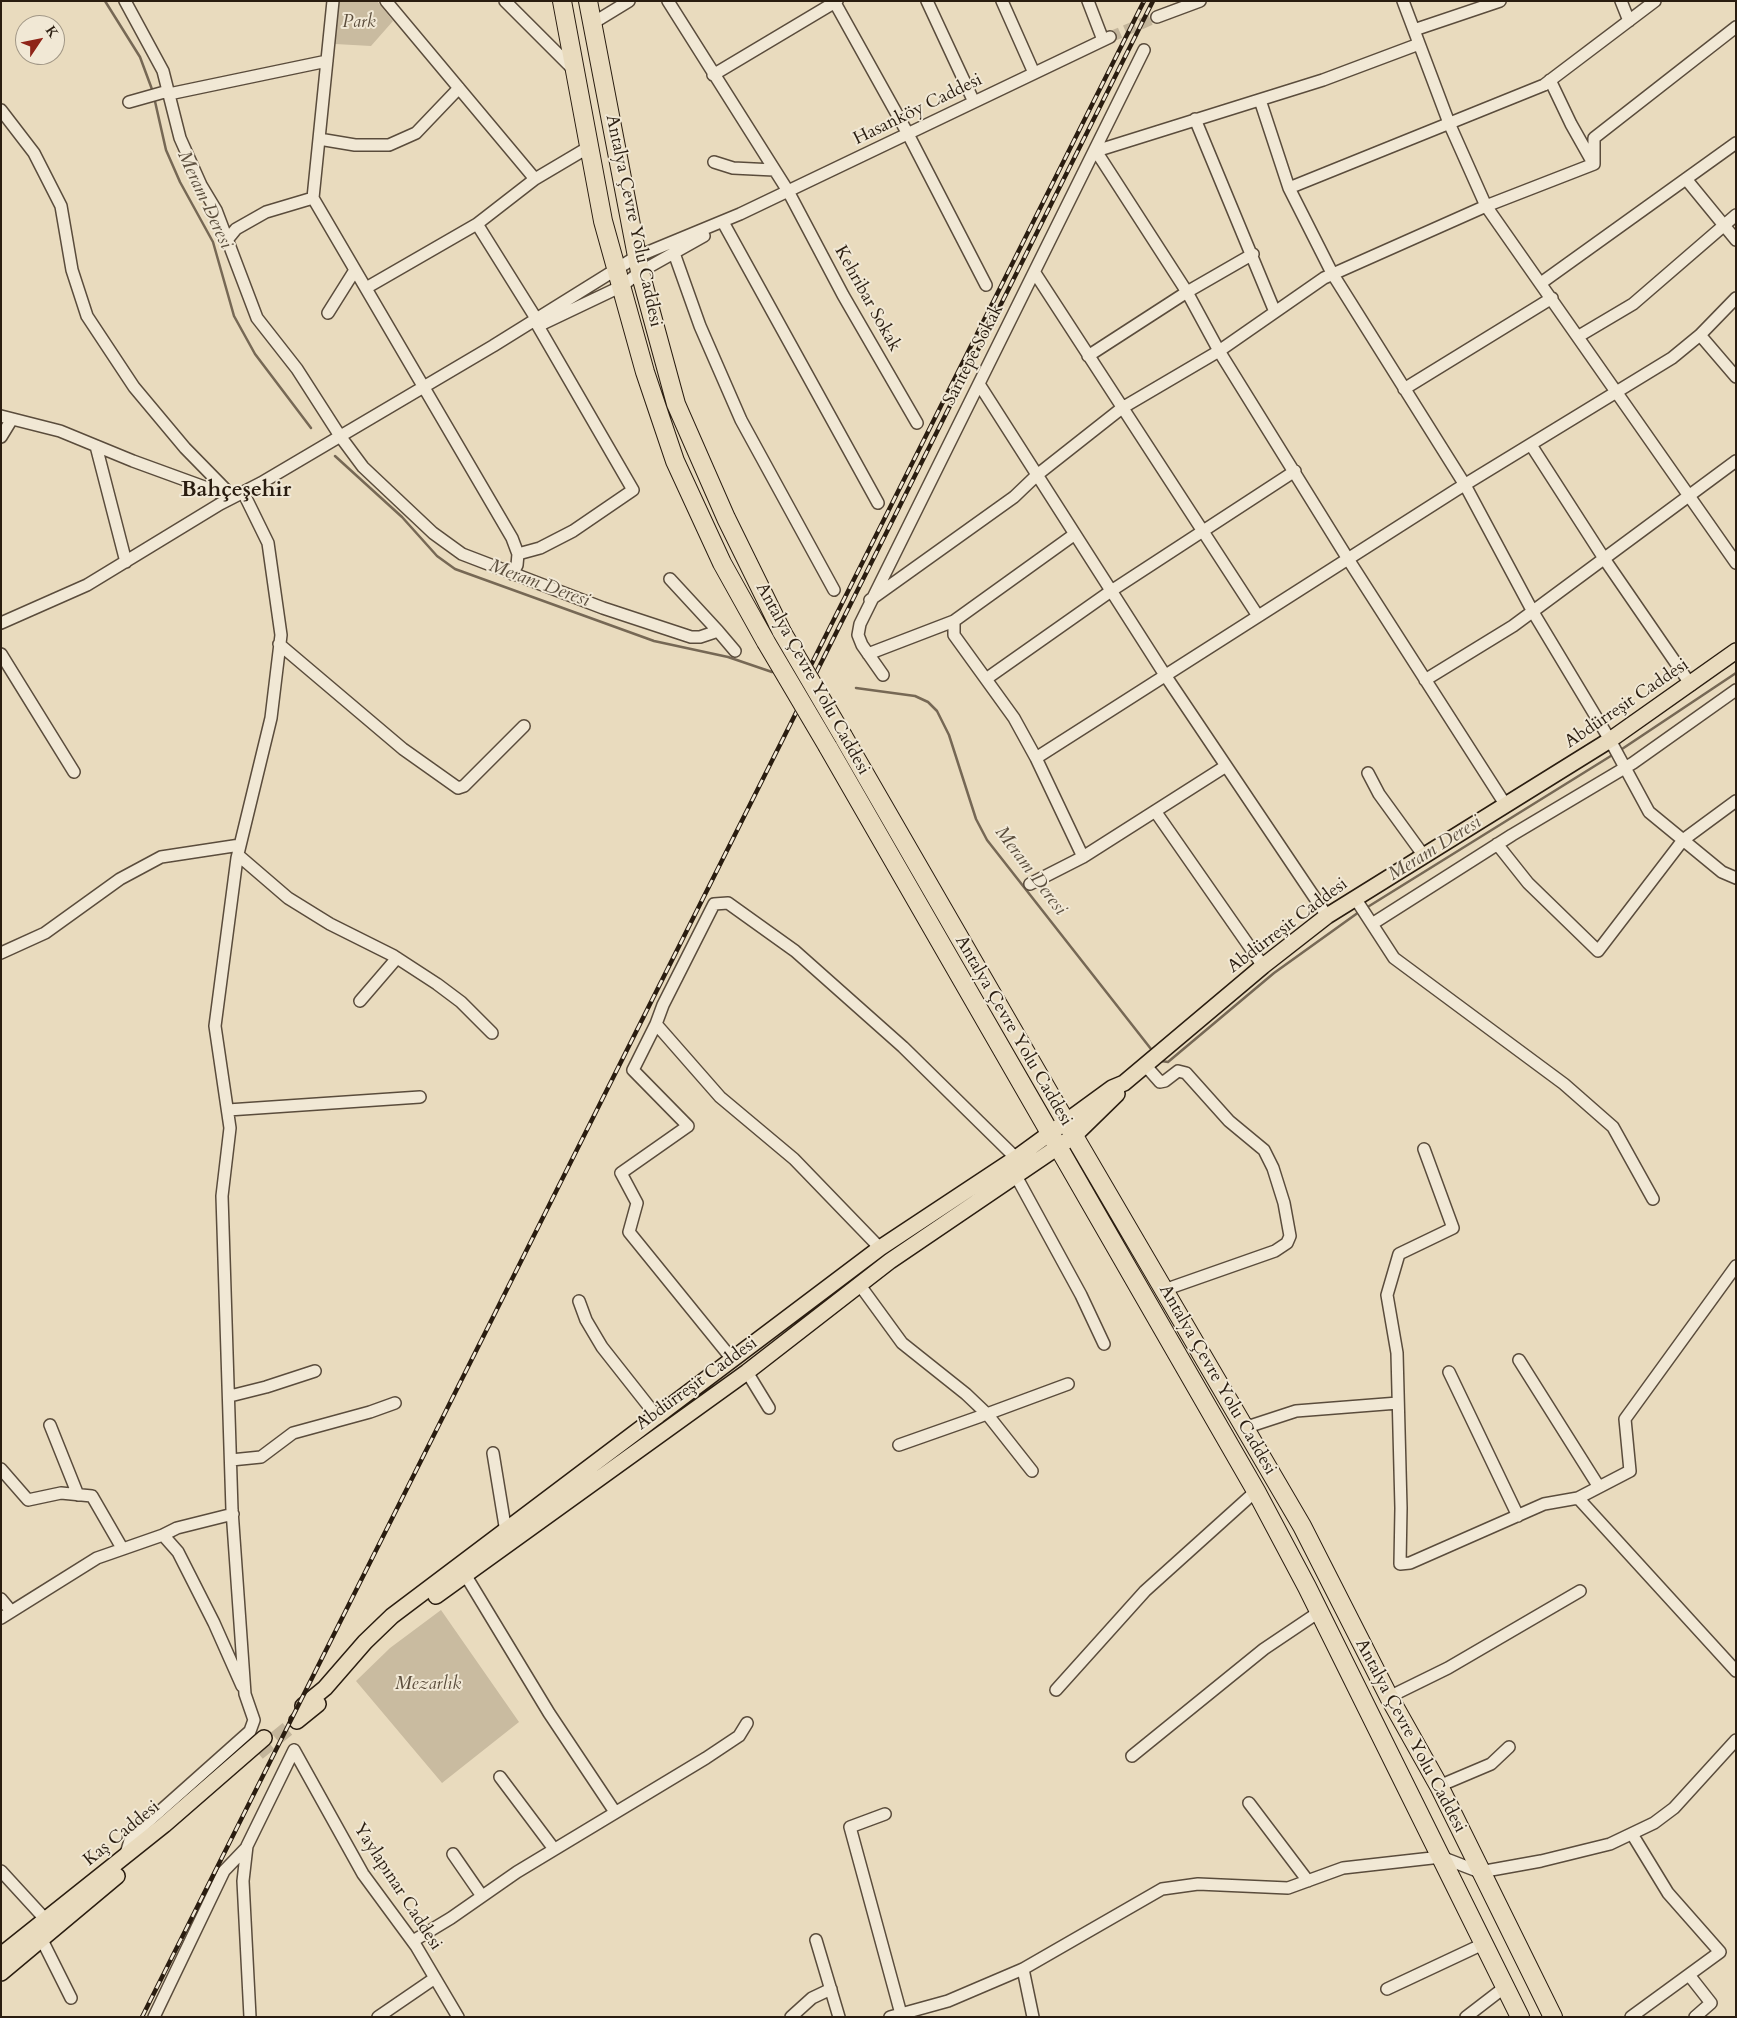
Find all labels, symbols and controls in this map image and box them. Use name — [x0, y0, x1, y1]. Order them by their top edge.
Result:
park label: Park — [342, 12, 376, 34]
north arrow — [15, 15, 65, 65]
text: K — [41, 22, 63, 42]
street label: Hasanköy Caddesi — [850, 69, 986, 151]
street label: Antalya Çevre Yolu Caddesi — [600, 113, 666, 329]
water label: Meram Deresi — [171, 147, 237, 253]
street label: Kehribar Sokak — [829, 242, 905, 356]
street label: Sarıtepe Sokak — [939, 301, 1009, 409]
district label: Bahçeşehir — [181, 478, 291, 504]
water label: Meram Deresi — [485, 555, 593, 613]
street label: Antalya Çevre Yolu Caddesi — [750, 579, 874, 779]
street label: Abdürreşit Caddesi — [1561, 655, 1693, 753]
water label: Meram Deresi — [1384, 811, 1486, 887]
water label: Meram Deresi — [989, 822, 1071, 920]
street label: Abdürreşit Caddesi — [1224, 874, 1352, 978]
street label: Antalya Çevre Yolu Caddesi — [950, 932, 1076, 1130]
street label: Antalya Çevre Yolu Caddesi — [1154, 1281, 1280, 1479]
street label: Abdürreşit Caddesi — [632, 1333, 762, 1435]
street label: Antalya Çevre Yolu Caddesi — [1350, 1635, 1470, 1837]
park label: Mezarlık — [395, 1674, 461, 1696]
street label: Kaş Caddesi — [79, 1797, 165, 1871]
street label: Yaylapınar Caddesi — [348, 1819, 446, 1955]

